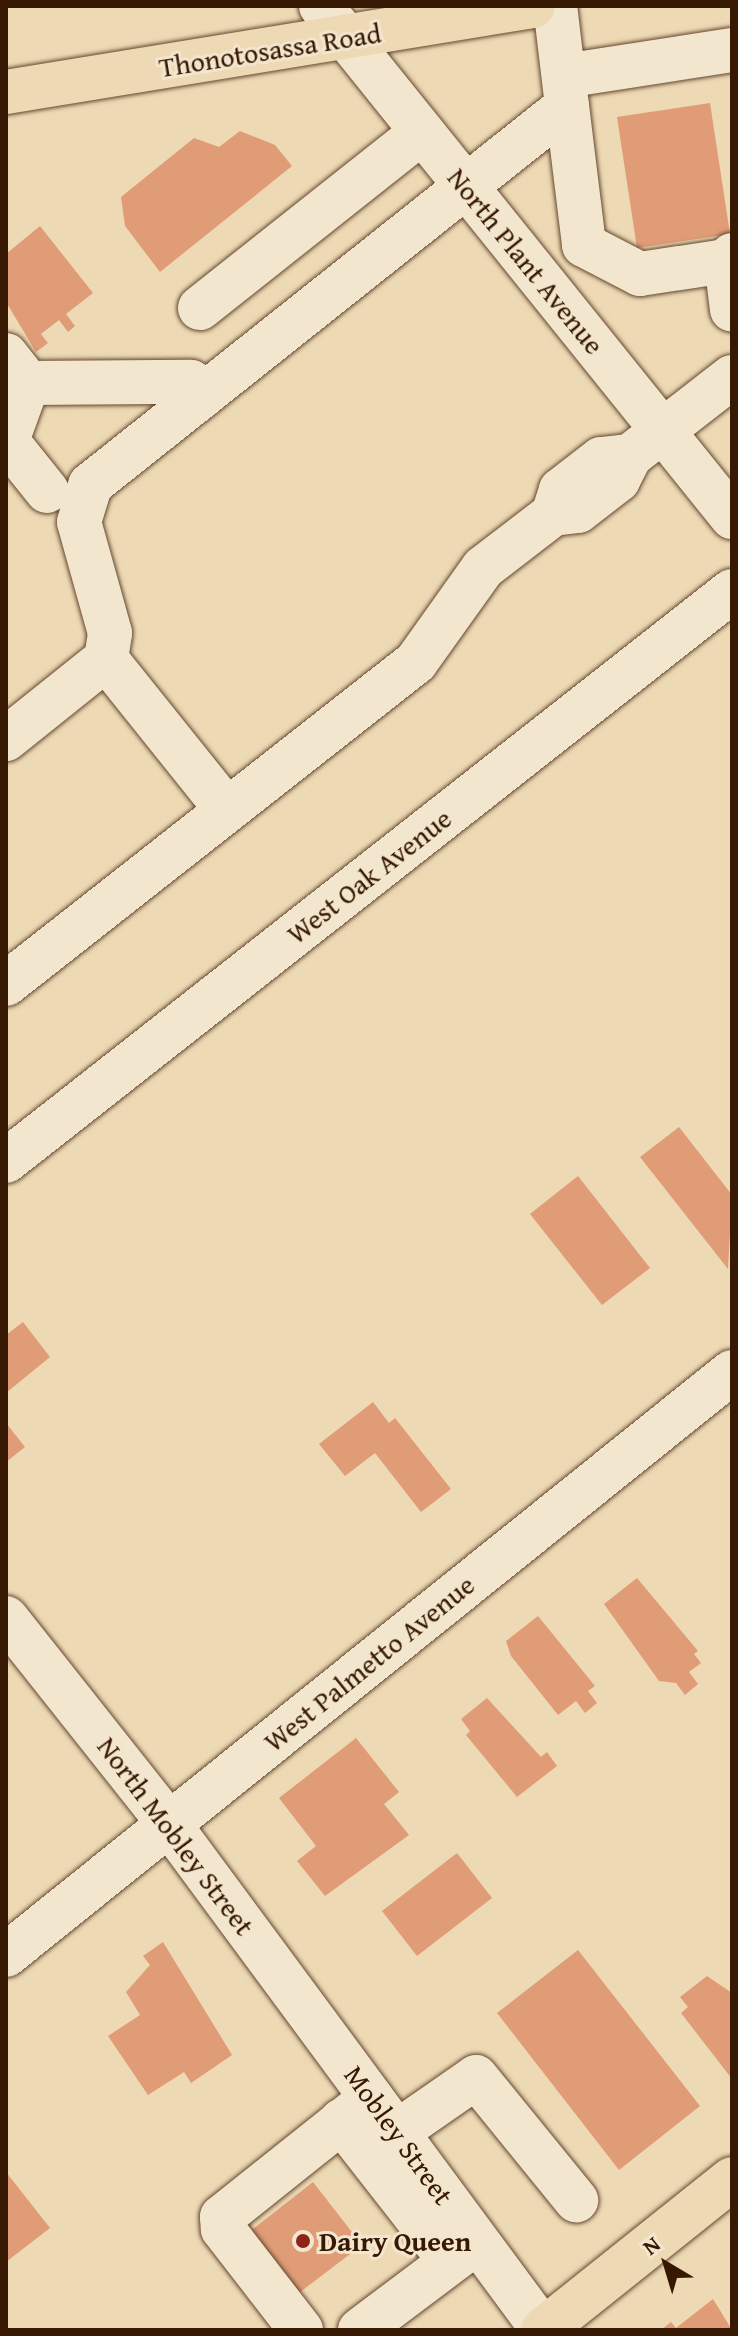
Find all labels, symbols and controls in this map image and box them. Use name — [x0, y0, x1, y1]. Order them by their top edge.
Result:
street label: Thonotosassa Road — [157, 16, 383, 84]
street label: North Plant Avenue — [441, 161, 611, 361]
street label: West Oak Avenue — [280, 801, 458, 951]
street label: West Palmetto Avenue — [257, 1568, 481, 1758]
street label: North Mobley Street — [90, 1730, 262, 1942]
street label: Mobley Street — [337, 2059, 461, 2211]
place label: Dairy Queen — [319, 2224, 471, 2258]
north arrow — [626, 2224, 706, 2304]
text: N — [636, 2228, 667, 2262]
marker: Dairy Queen — [294, 2232, 312, 2250]

